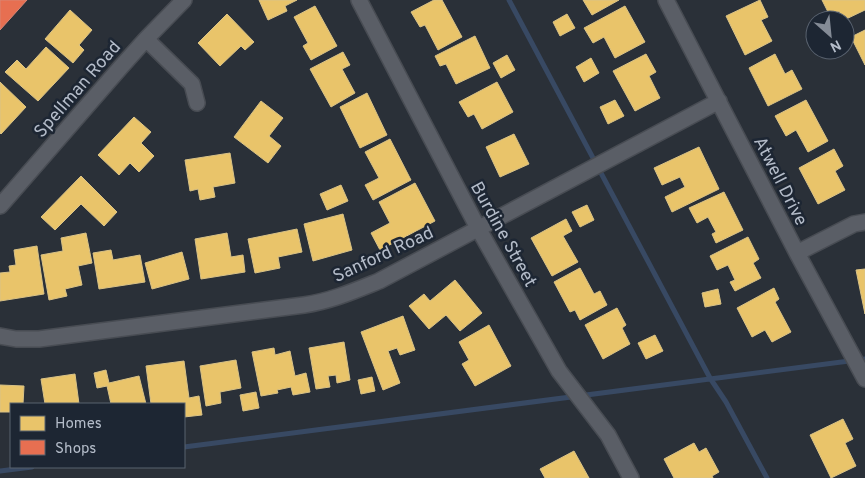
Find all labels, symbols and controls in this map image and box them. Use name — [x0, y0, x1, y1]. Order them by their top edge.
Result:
north arrow — [805, 10, 855, 60]
text: N — [827, 35, 844, 55]
street label: Spellman Road — [30, 37, 127, 143]
street label: Atwell Drive — [747, 133, 812, 230]
street label: Burdine Street — [464, 178, 541, 292]
street label: Sanford Road — [330, 222, 438, 289]
legend — [10, 403, 185, 468]
text: Homes — [55, 415, 102, 434]
text: Shops — [55, 440, 96, 459]

